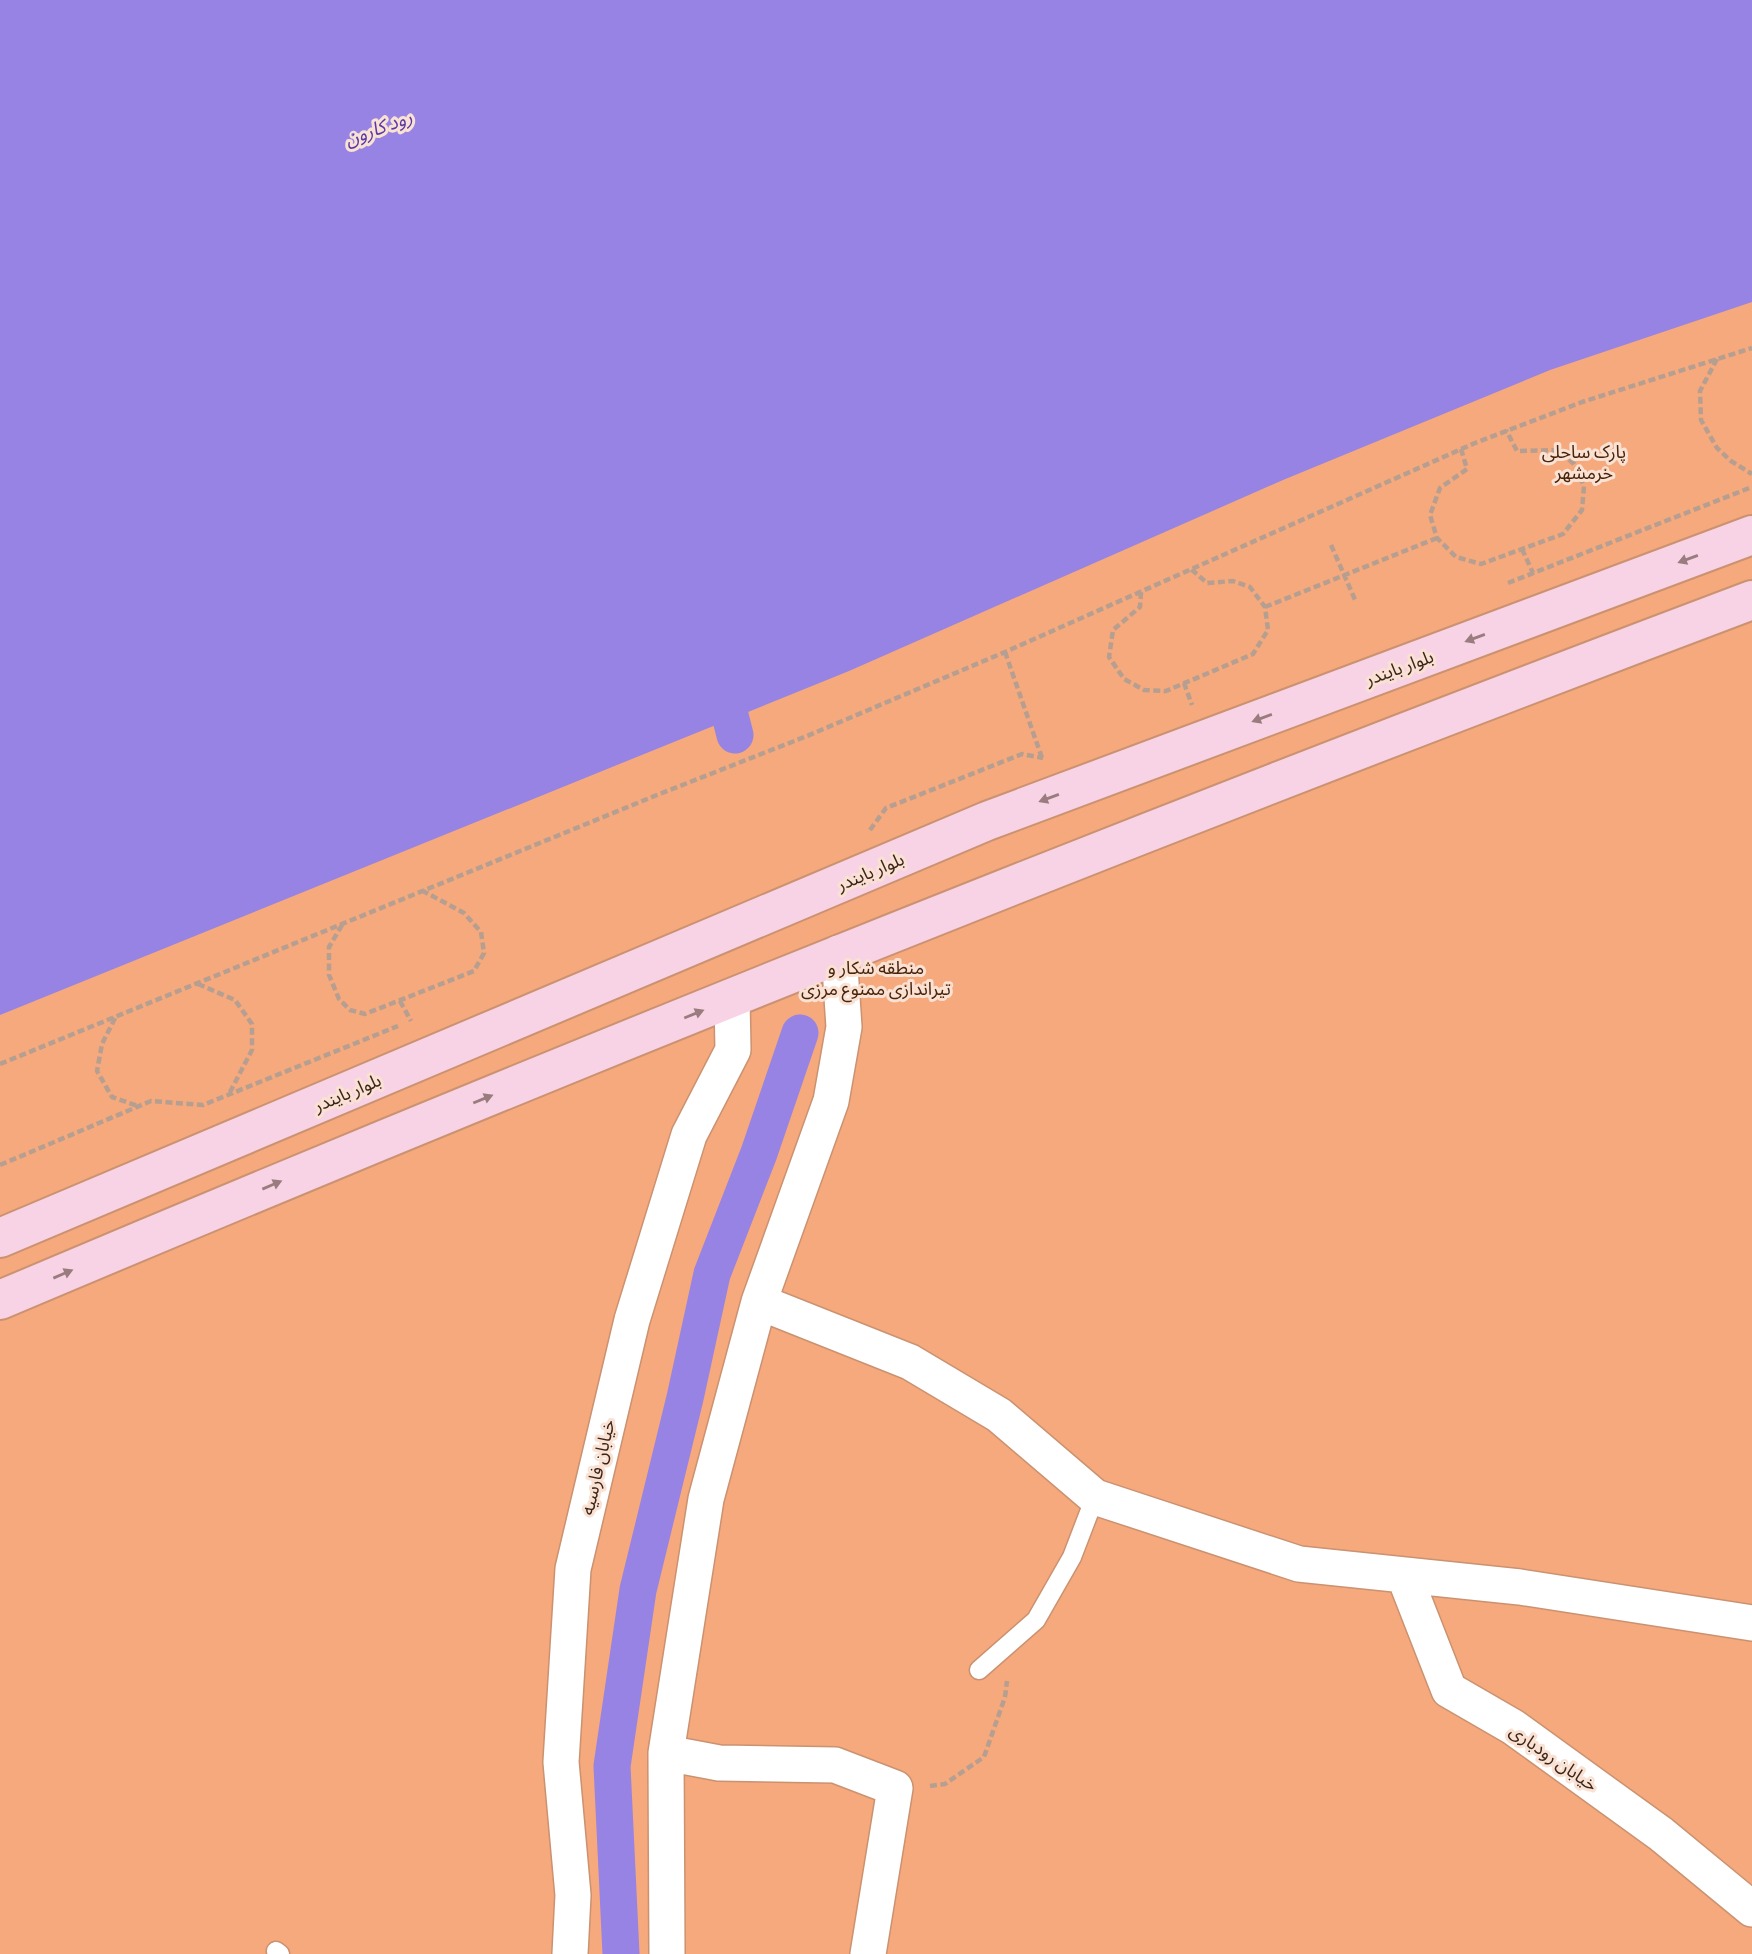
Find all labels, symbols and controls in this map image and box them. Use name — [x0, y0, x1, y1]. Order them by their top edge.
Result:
water label: رود کارون — [341, 104, 415, 151]
park label: پارک ساحلی خرمشهر — [1542, 440, 1626, 484]
one-way arrow — [1678, 553, 1699, 564]
one-way arrow — [1464, 633, 1485, 644]
street label: بلوار بایندر — [1361, 645, 1436, 691]
one-way arrow — [1251, 713, 1272, 724]
one-way arrow — [1038, 792, 1059, 803]
street label: بلوار بایندر — [832, 847, 907, 896]
park label: منطقه شکار و تیراندازی ممنوع مرزی — [801, 956, 951, 1003]
one-way arrow — [684, 1009, 705, 1020]
street label: بلوار بایندر — [309, 1068, 384, 1117]
one-way arrow — [473, 1093, 493, 1105]
one-way arrow — [262, 1179, 283, 1190]
one-way arrow — [53, 1268, 74, 1279]
street label: خیابان فارسیه — [575, 1417, 620, 1517]
street label: خیابان رودباری — [1505, 1719, 1602, 1796]

